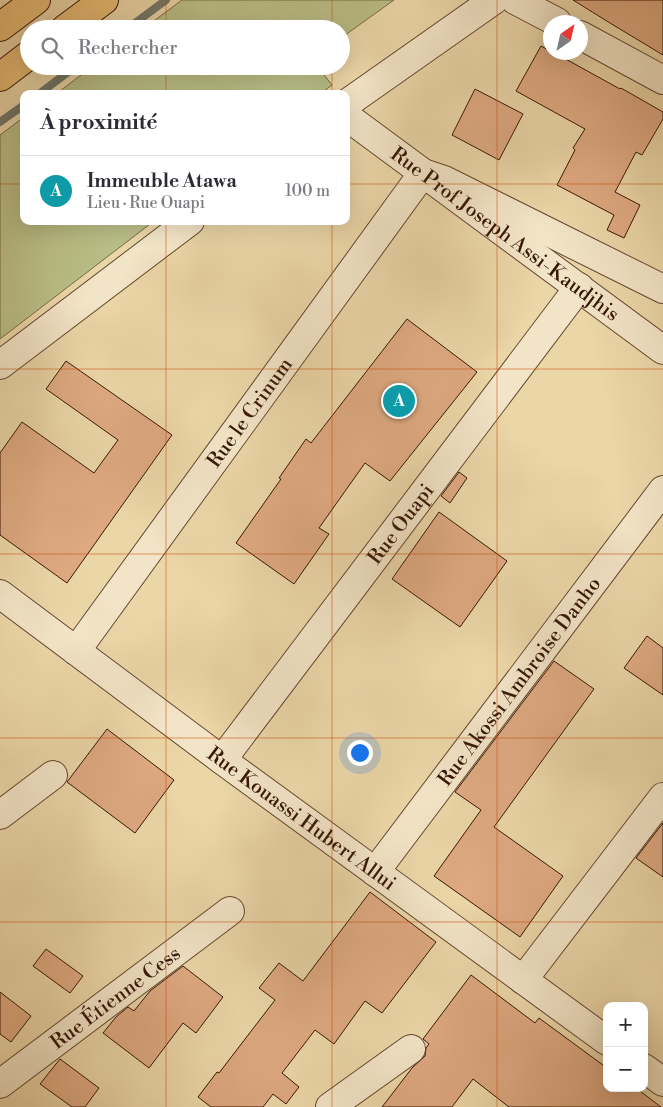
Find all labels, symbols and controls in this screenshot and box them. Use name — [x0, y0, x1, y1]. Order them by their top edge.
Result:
north arrow — [543, 15, 588, 60]
search box — [20, 20, 350, 75]
icon: search — [38, 34, 66, 62]
text: Rechercher — [78, 36, 177, 60]
text: À proximité — [40, 110, 157, 136]
street label: Rue Prof Joseph Assi-Kaudjhis — [385, 142, 624, 327]
text: Immeuble Atawa — [87, 169, 237, 193]
text: A — [50, 181, 62, 201]
text: 100 m — [285, 181, 330, 201]
text: Lieu · Rue Ouapi — [87, 193, 205, 213]
street label: Rue le Crinum — [202, 353, 299, 473]
pin: A — [383, 382, 415, 420]
street label: Rue Ouapi — [363, 479, 440, 570]
street label: Rue Akossi Ambroise Danho — [433, 572, 607, 792]
your location — [347, 740, 373, 766]
street label: Rue Kouassi Hubert Allui — [201, 742, 401, 897]
street label: Rue Étienne Cess — [46, 942, 186, 1056]
map controls — [603, 1002, 648, 1092]
button: + — [603, 1002, 648, 1047]
button: − — [603, 1047, 648, 1092]

